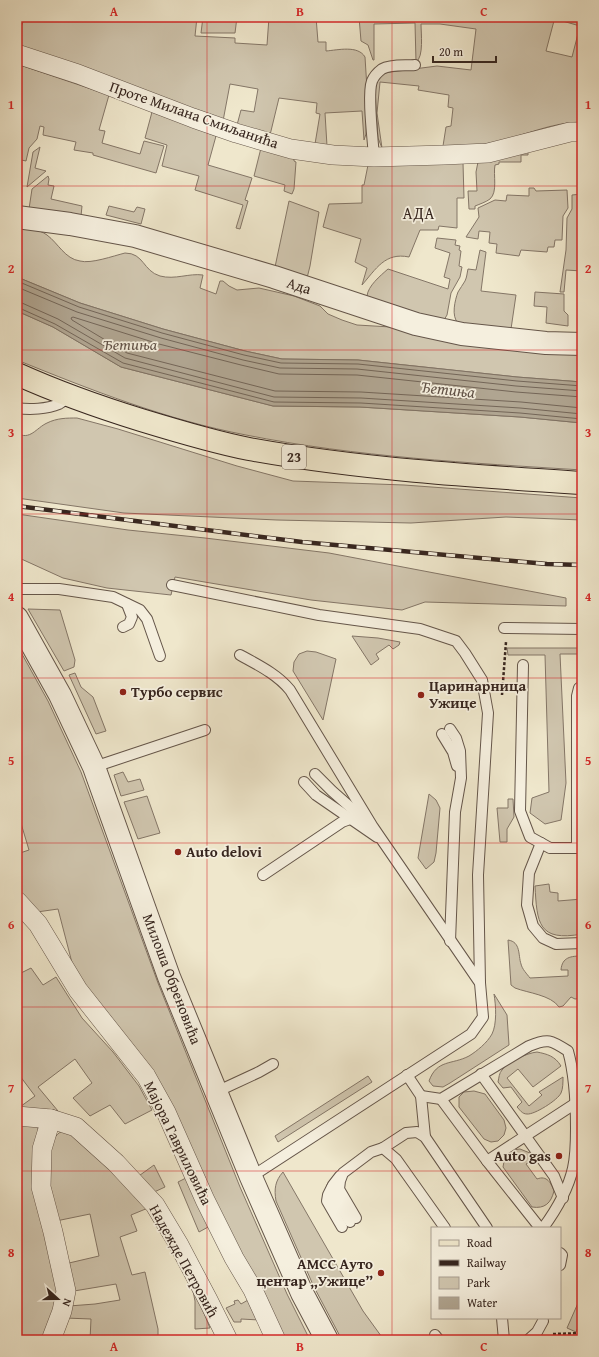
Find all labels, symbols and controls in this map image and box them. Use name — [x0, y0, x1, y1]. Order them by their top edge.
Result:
text: A — [110, 2, 119, 21]
text: B — [296, 2, 304, 21]
text: C — [480, 2, 488, 21]
scale bar — [433, 38, 496, 64]
text: 20 m — [439, 43, 463, 60]
street label: Проте Милана Смиљанића — [107, 76, 282, 154]
text: 1 — [8, 95, 14, 114]
text: 1 — [585, 95, 591, 114]
district label: АДА — [403, 201, 435, 225]
text: 2 — [8, 259, 15, 278]
text: 2 — [585, 259, 592, 278]
street label: Ада — [284, 272, 315, 300]
water label: Ђетиња — [103, 332, 158, 356]
water label: Ђетиња — [420, 374, 477, 404]
text: 3 — [8, 423, 14, 442]
text: 3 — [585, 423, 591, 442]
road number: 23 — [282, 445, 306, 469]
text: 4 — [8, 587, 15, 606]
text: 4 — [585, 587, 592, 606]
place label: Царинарница Ужице — [429, 675, 527, 713]
place label: Турбо сервис — [131, 681, 223, 702]
marker: Турбо сервис — [118, 687, 128, 697]
marker: Царинарница Ужице — [416, 690, 426, 700]
text: 5 — [8, 751, 15, 770]
text: 5 — [585, 751, 592, 770]
place label: Auto delovi — [186, 841, 262, 862]
marker: Auto delovi — [173, 847, 183, 857]
street label: Милоша Обреновића — [138, 910, 207, 1048]
text: 6 — [8, 915, 15, 934]
text: 6 — [585, 915, 592, 934]
street label: Мајора Гавриловића — [139, 1077, 218, 1209]
text: 7 — [8, 1079, 15, 1098]
text: 7 — [585, 1079, 592, 1098]
place label: Auto gas — [494, 1145, 551, 1166]
marker: Auto gas — [554, 1151, 564, 1161]
street label: Надежде Петровић — [145, 1201, 224, 1322]
legend — [431, 1227, 561, 1319]
text: Road — [467, 1234, 493, 1251]
text: 8 — [8, 1243, 15, 1262]
text: 8 — [585, 1243, 592, 1262]
place label: АМСС Ауто центар „Ужице” — [256, 1253, 373, 1291]
text: Railway — [467, 1254, 506, 1271]
marker: АМСС Ауто центар „Ужице” — [376, 1268, 386, 1278]
text: Park — [467, 1274, 491, 1291]
north arrow — [38, 1279, 78, 1319]
text: Water — [467, 1294, 497, 1311]
text: N — [58, 1296, 76, 1309]
text: A — [110, 1337, 119, 1356]
text: B — [296, 1337, 304, 1356]
text: C — [480, 1337, 488, 1356]

